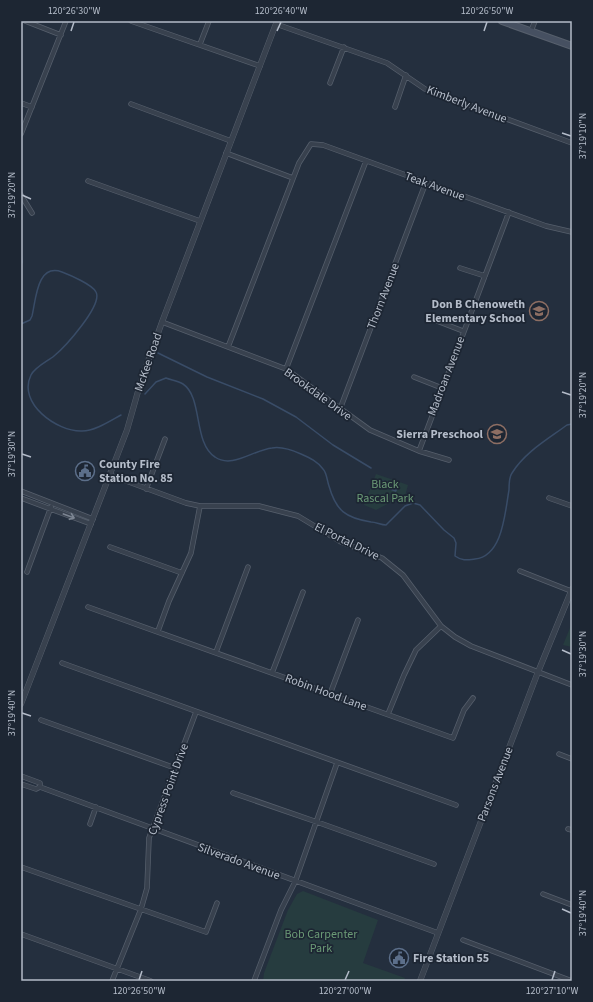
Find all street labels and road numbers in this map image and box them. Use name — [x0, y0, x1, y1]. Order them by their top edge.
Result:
street label: Kimberly Avenue — [424, 81, 509, 128]
street label: Teak Avenue — [402, 168, 467, 205]
street label: Thorn Avenue — [363, 261, 404, 332]
street label: McKee Road — [130, 330, 166, 394]
street label: Madroan Avenue — [424, 334, 469, 418]
street label: Brookdale Drive — [280, 364, 355, 425]
street label: El Portal Drive — [311, 518, 382, 565]
street label: Robin Hood Lane — [282, 670, 369, 715]
street label: Cypress Point Drive — [144, 741, 193, 837]
street label: Parsons Avenue — [473, 744, 518, 824]
street label: Silverado Avenue — [195, 839, 282, 884]

